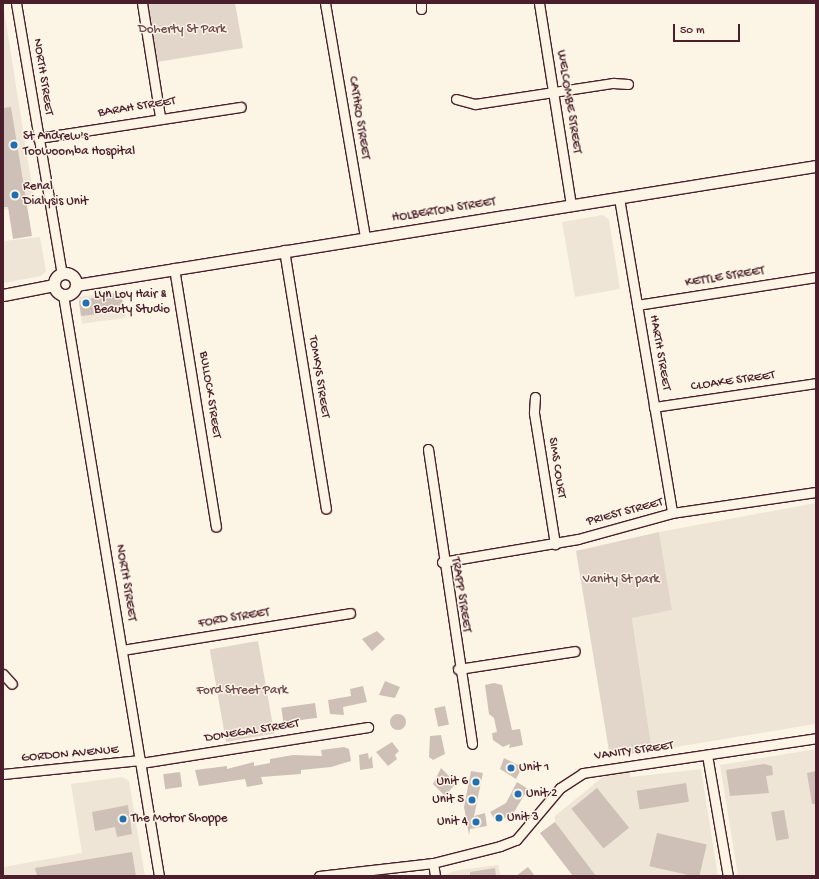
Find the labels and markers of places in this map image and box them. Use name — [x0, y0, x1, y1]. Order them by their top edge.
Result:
place label: St Andrew's Toowoomba Hospital — [23, 130, 135, 161]
marker: St Andrew's Toowoomba Hospital — [8, 139, 20, 151]
place label: Renal Dialysis Unit — [23, 180, 88, 211]
marker: Renal Dialysis Unit — [10, 190, 20, 200]
place label: Lyn Loy Hair & Beauty Studio — [94, 288, 170, 319]
marker: Lyn Loy Hair & Beauty Studio — [81, 298, 91, 308]
place label: Unit 1 — [519, 760, 549, 776]
marker: Unit 1 — [506, 763, 516, 773]
place label: Unit 6 — [437, 774, 468, 790]
marker: Unit 6 — [471, 777, 481, 787]
place label: Unit 2 — [526, 786, 557, 802]
marker: Unit 2 — [513, 789, 523, 799]
place label: Unit 5 — [432, 792, 464, 808]
marker: Unit 5 — [467, 795, 477, 805]
place label: Unit 3 — [507, 810, 539, 826]
place label: The Motor Shoppe — [131, 811, 228, 827]
marker: Unit 3 — [494, 813, 504, 823]
marker: The Motor Shoppe — [118, 814, 128, 824]
place label: Unit 4 — [437, 814, 468, 830]
marker: Unit 4 — [471, 817, 481, 827]

